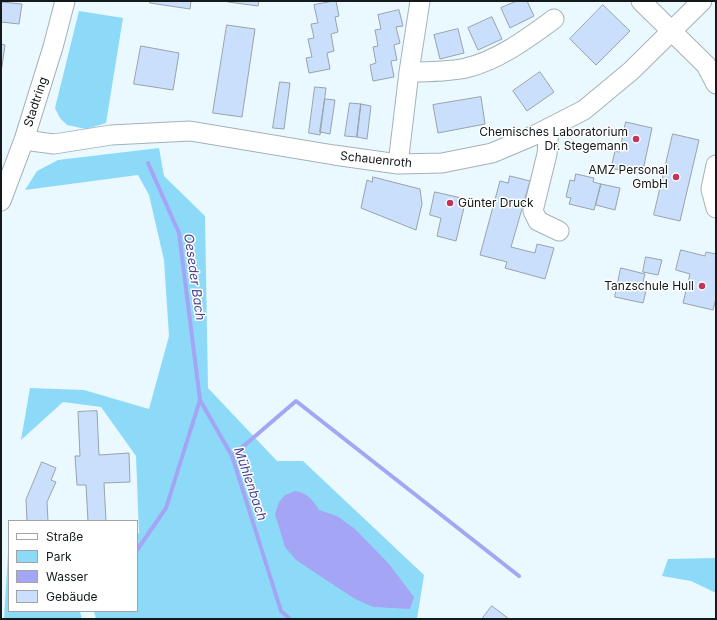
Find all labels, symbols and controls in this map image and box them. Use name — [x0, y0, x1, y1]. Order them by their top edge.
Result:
street label: Stadtring — [21, 75, 51, 129]
place label: Chemisches Laboratorium Dr. Stegemann — [479, 125, 628, 153]
marker: Chemisches Laboratorium Dr. Stegemann — [631, 134, 641, 144]
street label: Schauenroth — [339, 149, 413, 171]
place label: AMZ Personal GmbH — [589, 163, 668, 191]
marker: AMZ Personal GmbH — [671, 172, 681, 182]
place label: Günter Druck — [458, 196, 534, 210]
marker: Günter Druck — [445, 198, 455, 208]
water label: Oeseder Bach — [180, 233, 208, 321]
place label: Tanzschule Hull — [604, 279, 694, 293]
marker: Tanzschule Hull — [697, 281, 707, 291]
water label: Mühlenbach — [230, 445, 270, 523]
legend — [8, 520, 138, 612]
text: Straße — [46, 529, 83, 544]
text: Park — [46, 549, 72, 564]
text: Wasser — [46, 569, 88, 584]
text: Gebäude — [46, 589, 98, 604]

